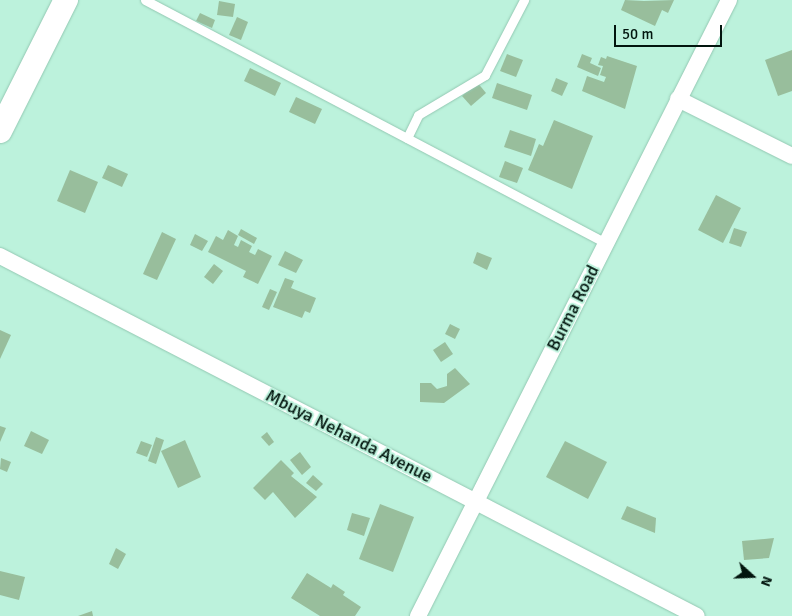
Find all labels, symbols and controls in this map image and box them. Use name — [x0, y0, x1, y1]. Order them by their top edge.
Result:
scale bar — [617, 15, 724, 47]
text: 50 m — [622, 25, 653, 43]
street label: Burma Road — [542, 262, 604, 354]
street label: Mbuya Nehanda Avenue — [262, 385, 436, 487]
north arrow — [727, 551, 777, 601]
text: N — [757, 574, 776, 589]

